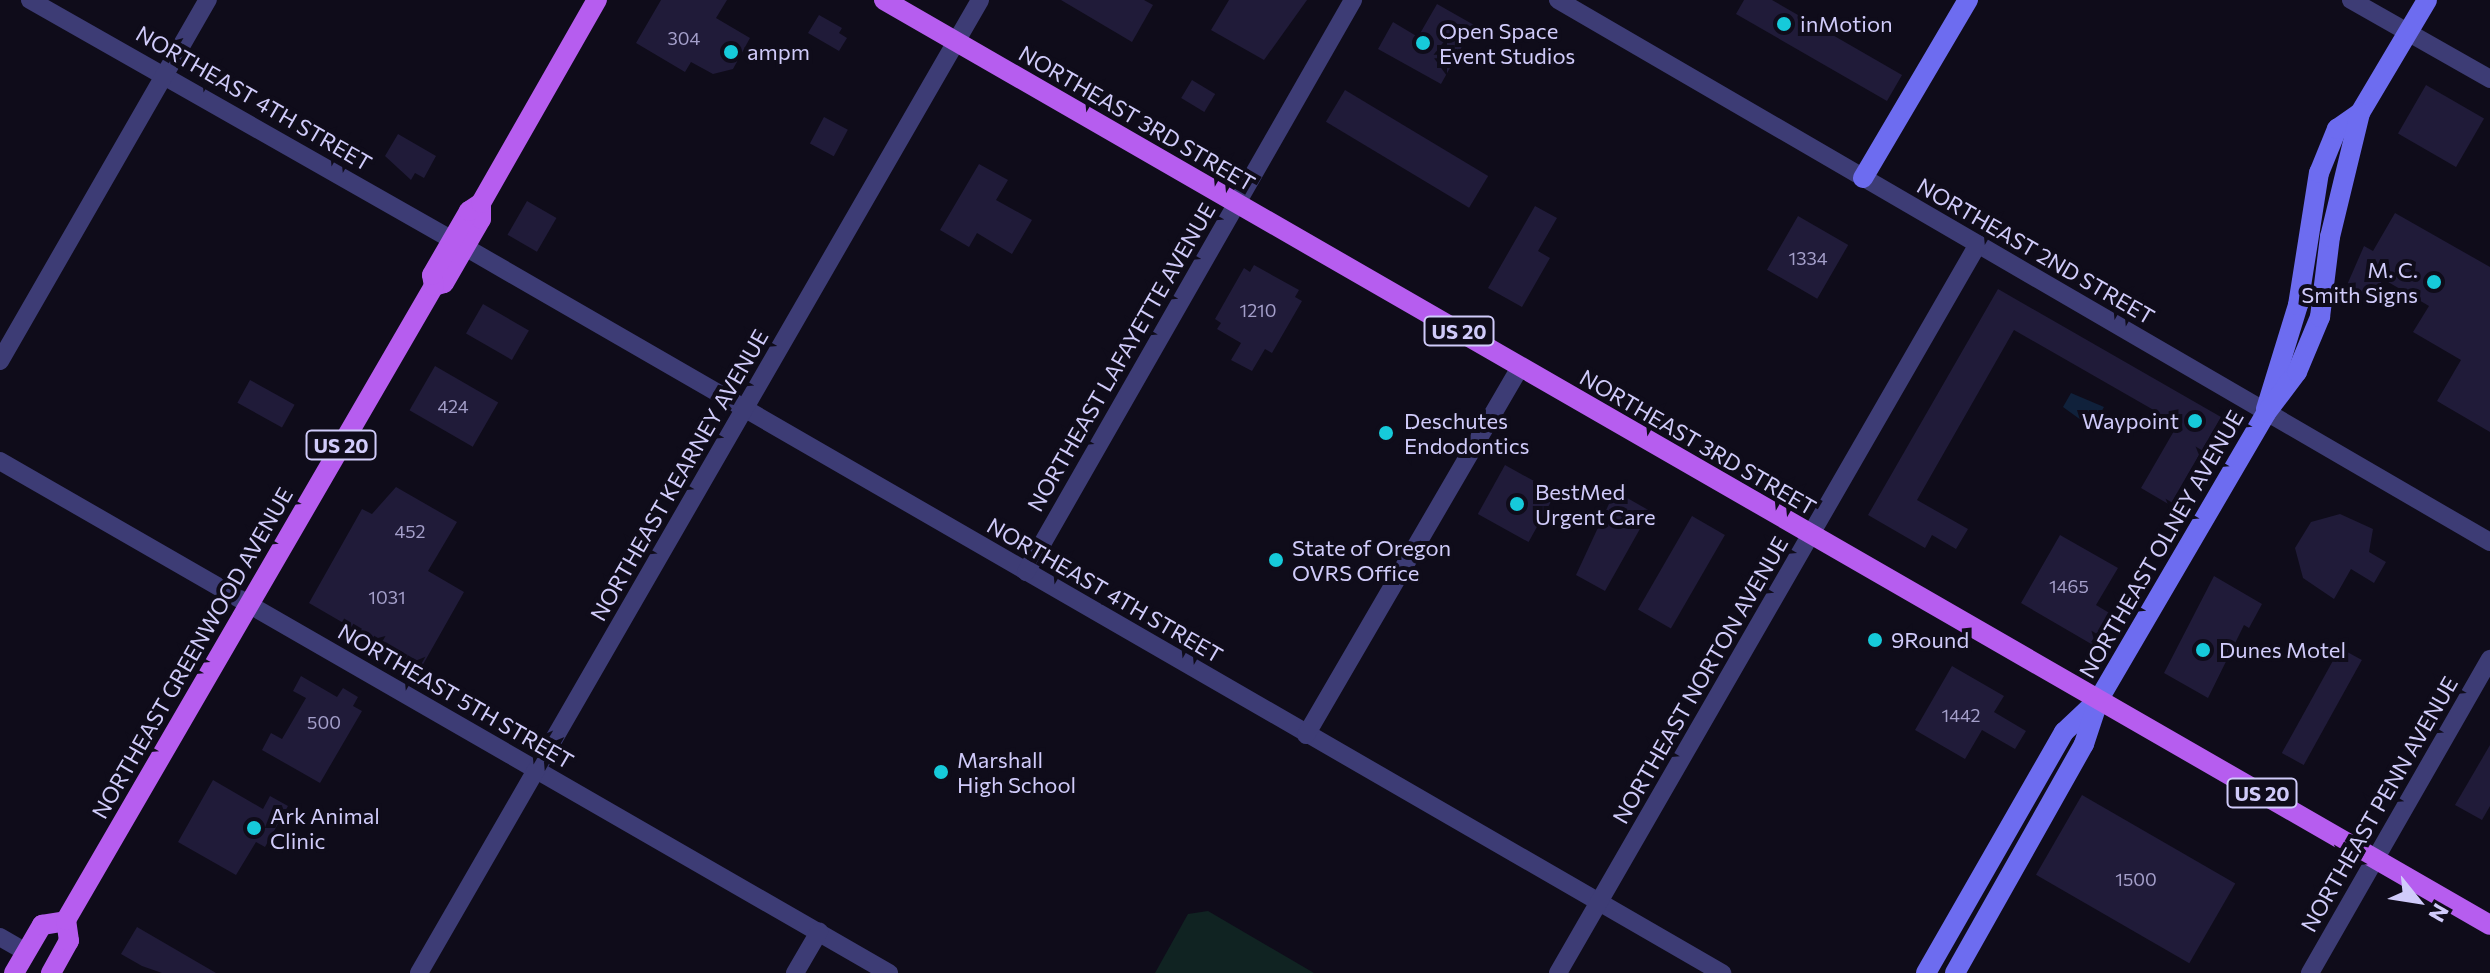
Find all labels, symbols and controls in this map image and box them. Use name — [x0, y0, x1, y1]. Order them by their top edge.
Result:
place label: inMotion — [1800, 11, 1893, 37]
marker: inMotion — [1775, 15, 1793, 33]
place label: Open Space Event Studios — [1439, 17, 1575, 68]
street label: NORTHEAST 4TH STREET — [132, 20, 376, 176]
house number: 304 — [668, 27, 700, 49]
marker: Open Space Event Studios — [1414, 34, 1432, 52]
place label: ampm — [747, 39, 810, 65]
street label: NORTHEAST 3RD STREET — [1014, 40, 1260, 196]
marker: ampm — [722, 43, 740, 61]
street label: NORTHEAST 2ND STREET — [1913, 172, 2159, 330]
street label: NORTHEAST LAFAYETTE AVENUE — [1022, 198, 1220, 516]
house number: 1334 — [1789, 247, 1827, 269]
place label: M. C. Smith Signs — [2301, 256, 2418, 308]
marker: M. C. Smith Signs — [2425, 273, 2443, 291]
house number: 1210 — [1239, 299, 1277, 321]
road number: US 20 — [1423, 315, 1495, 347]
street label: NORTHEAST KEARNEY AVENUE — [585, 325, 773, 625]
street label: NORTHEAST 3RD STREET — [1575, 364, 1821, 520]
house number: 424 — [437, 395, 469, 417]
street label: NORTHEAST OLNEY AVENUE — [2073, 405, 2249, 683]
place label: Deschutes Endodontics — [1404, 407, 1530, 458]
place label: Waypoint — [2082, 408, 2179, 434]
marker: Waypoint — [2186, 412, 2204, 430]
marker: Deschutes Endodontics — [1375, 422, 1397, 444]
road number: US 20 — [305, 429, 377, 461]
place label: BestMed Urgent Care — [1535, 478, 1656, 530]
street label: NORTHEAST GREENWOOD AVENUE — [86, 483, 298, 823]
marker: BestMed Urgent Care — [1506, 493, 1528, 515]
street label: NORTHEAST 4TH STREET — [983, 512, 1227, 668]
house number: 452 — [394, 520, 426, 542]
street label: NORTHEAST NORTON AVENUE — [1607, 532, 1793, 828]
place label: State of Oregon OVRS Office — [1292, 534, 1451, 586]
marker: State of Oregon OVRS Office — [1267, 551, 1285, 569]
house number: 1465 — [2049, 575, 2089, 597]
house number: 1031 — [368, 586, 406, 608]
street label: NORTHEAST 5TH STREET — [334, 618, 578, 774]
place label: 9Round — [1891, 627, 1969, 653]
marker: 9Round — [1866, 631, 1884, 649]
place label: Dunes Motel — [2219, 637, 2346, 663]
marker: Dunes Motel — [2194, 641, 2212, 659]
street label: NORTHEAST PENN AVENUE — [2295, 672, 2463, 936]
house number: 1442 — [1941, 704, 1981, 726]
house number: 500 — [307, 711, 341, 733]
place label: Marshall High School — [957, 746, 1076, 798]
marker: Marshall High School — [932, 763, 950, 781]
road number: US 20 — [2226, 777, 2298, 809]
place label: Ark Animal Clinic — [270, 802, 380, 854]
marker: Ark Animal Clinic — [245, 819, 263, 837]
north arrow — [2378, 861, 2458, 941]
house number: 1500 — [2115, 868, 2157, 890]

